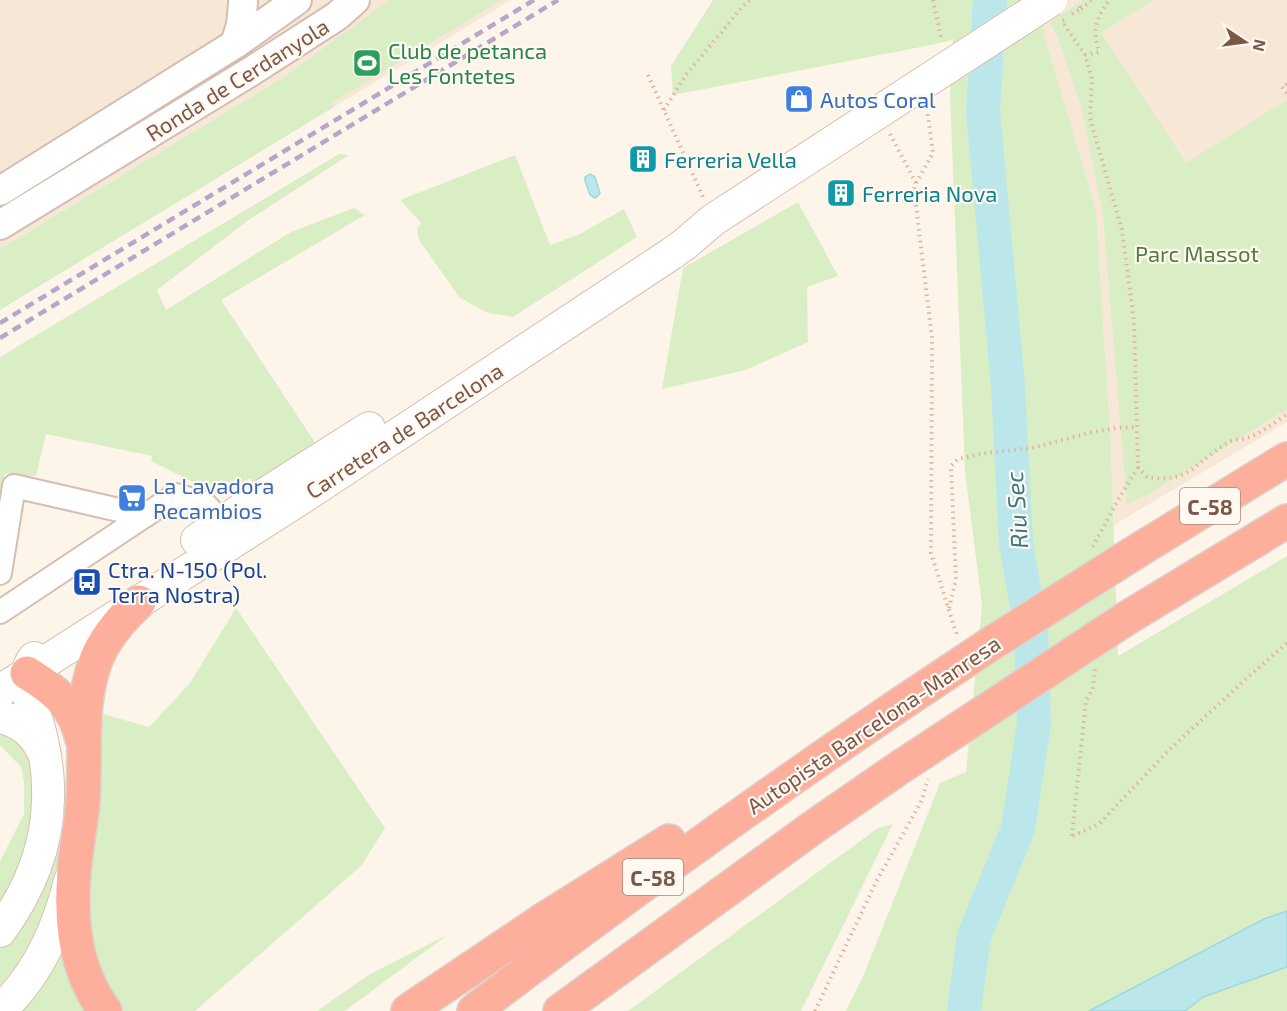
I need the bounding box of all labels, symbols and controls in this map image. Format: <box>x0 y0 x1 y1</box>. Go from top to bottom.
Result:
street label: Ronda de Cerdanyola <box>141 12 333 146</box>
north arrow <box>1215 12 1275 72</box>
place label: Club de petanca Les Fontetes <box>388 37 547 88</box>
text: N <box>1250 38 1271 53</box>
sports icon: Club de petanca Les Fontetes <box>351 47 383 79</box>
shop icon: Autos Coral <box>783 83 815 115</box>
place label: Autos Coral <box>820 86 936 112</box>
building icon: Ferreria Vella <box>627 143 659 175</box>
place label: Ferreria Vella <box>664 146 797 172</box>
building icon: Ferreria Nova <box>825 177 857 209</box>
place label: Ferreria Nova <box>862 180 997 206</box>
park label: Parc Massot <box>1135 240 1259 266</box>
street label: Carretera de Barcelona <box>301 357 507 503</box>
water label: Riu Sec <box>999 470 1033 550</box>
place label: La Lavadora Recambios <box>153 472 274 523</box>
supermarket icon: La Lavadora Recambios <box>116 482 148 514</box>
road number: C-58 <box>1180 488 1240 524</box>
place label: Ctra. N-150 (Pol. Terra Nostra) <box>108 556 267 607</box>
bus stop icon: Ctra. N-150 (Pol. Terra Nostra) <box>71 566 103 598</box>
street label: Autopista Barcelona-Manresa <box>741 629 1005 819</box>
road number: C-58 <box>623 859 683 895</box>

